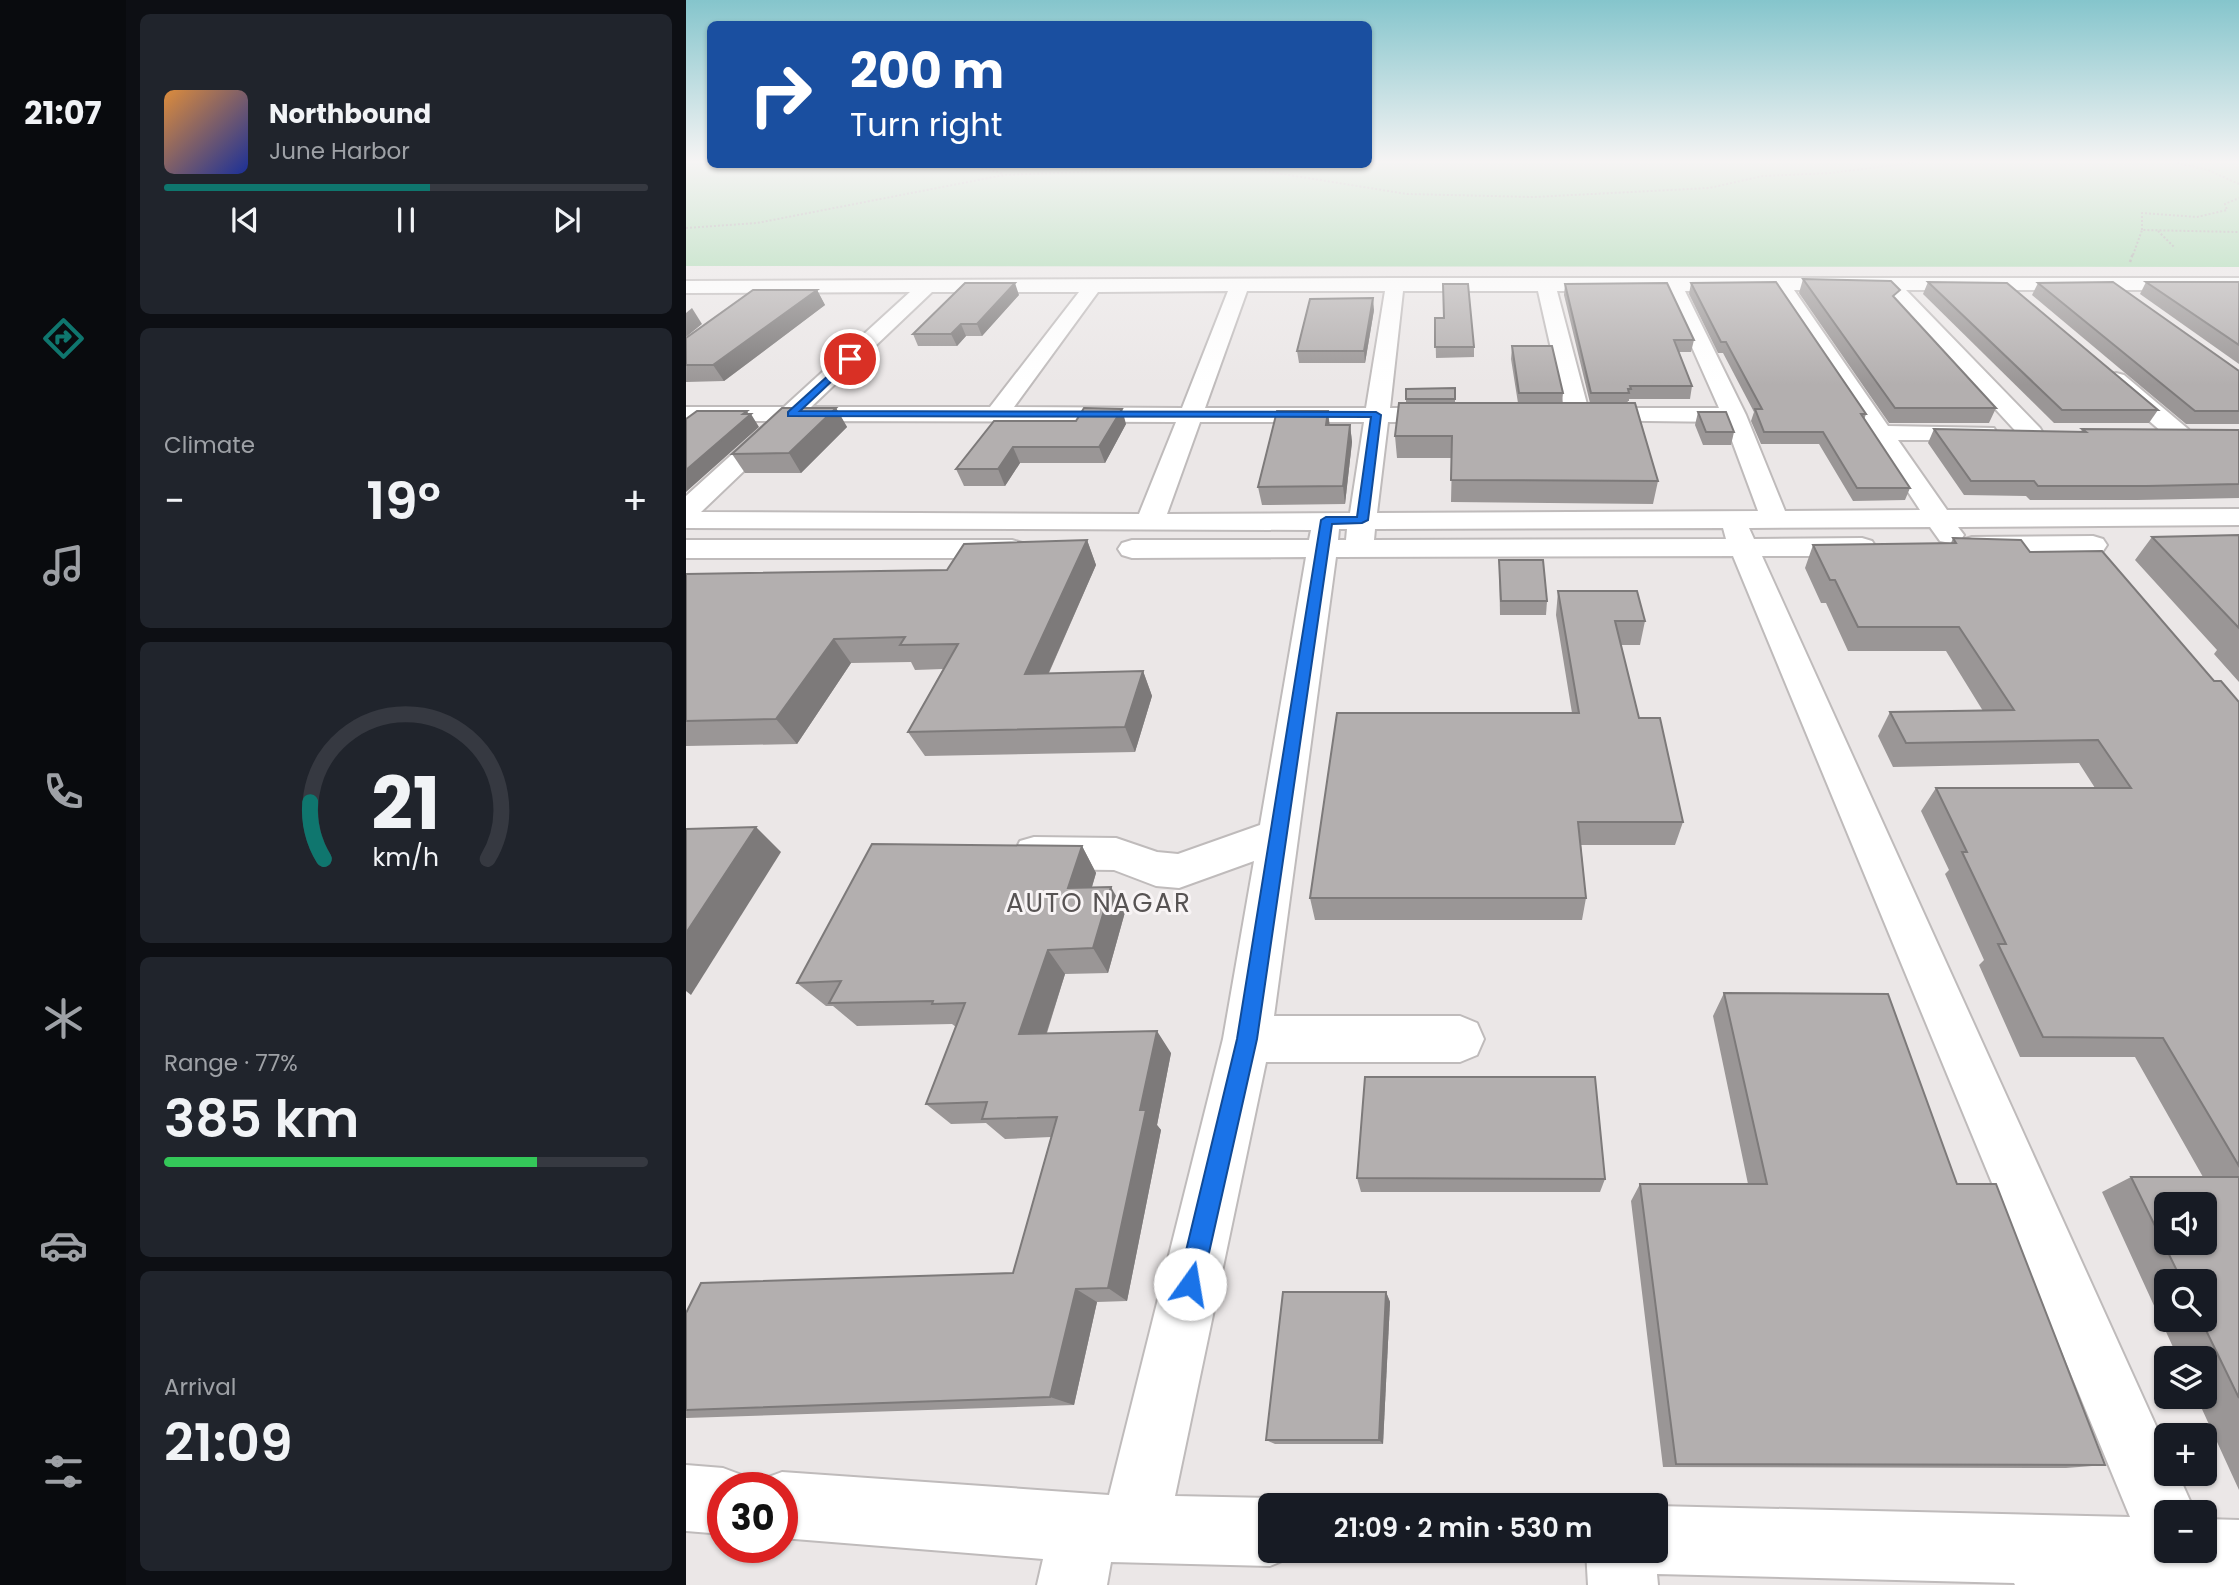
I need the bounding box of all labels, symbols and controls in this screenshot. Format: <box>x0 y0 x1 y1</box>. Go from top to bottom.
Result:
text: 200 m <box>850 37 1004 105</box>
icon: right <box>735 49 826 140</box>
text: 21:07 <box>24 90 102 135</box>
text: Northbound <box>269 96 431 132</box>
text: Turn right <box>850 102 1002 147</box>
text: June Harbor <box>269 135 410 167</box>
icon: previous <box>226 201 264 239</box>
icon: pause <box>387 201 425 239</box>
icon: next <box>548 201 586 239</box>
icon: directions <box>39 314 88 363</box>
pin <box>820 329 880 389</box>
icon: arrive <box>831 340 869 378</box>
text: Climate <box>164 429 255 461</box>
text: 19° <box>366 464 441 537</box>
text: − <box>164 474 185 527</box>
text: + <box>622 474 648 527</box>
icon: music <box>39 541 88 590</box>
text: 21 <box>372 753 440 854</box>
icon: phone <box>39 767 88 816</box>
text: km/h <box>373 839 439 874</box>
district label: AUTO NAGAR <box>1006 885 1192 921</box>
icon: climate <box>39 994 88 1043</box>
text: Range · 77% <box>164 1047 298 1079</box>
text: 385 km <box>164 1082 359 1155</box>
map controls <box>2154 1192 2217 1563</box>
button: sound <box>2154 1192 2217 1255</box>
icon: car <box>39 1221 88 1270</box>
position arrow <box>1153 1247 1227 1321</box>
button: search <box>2154 1269 2217 1332</box>
button: layers <box>2154 1346 2217 1409</box>
text: Arrival <box>164 1371 236 1403</box>
text: 21:09 <box>164 1406 293 1479</box>
button: + <box>2154 1423 2217 1486</box>
icon: filters <box>39 1447 88 1496</box>
speed limit sign: 30 <box>707 1472 798 1563</box>
button: − <box>2154 1500 2217 1563</box>
text: 21:09 · 2 min · 530 m <box>1334 1510 1592 1546</box>

